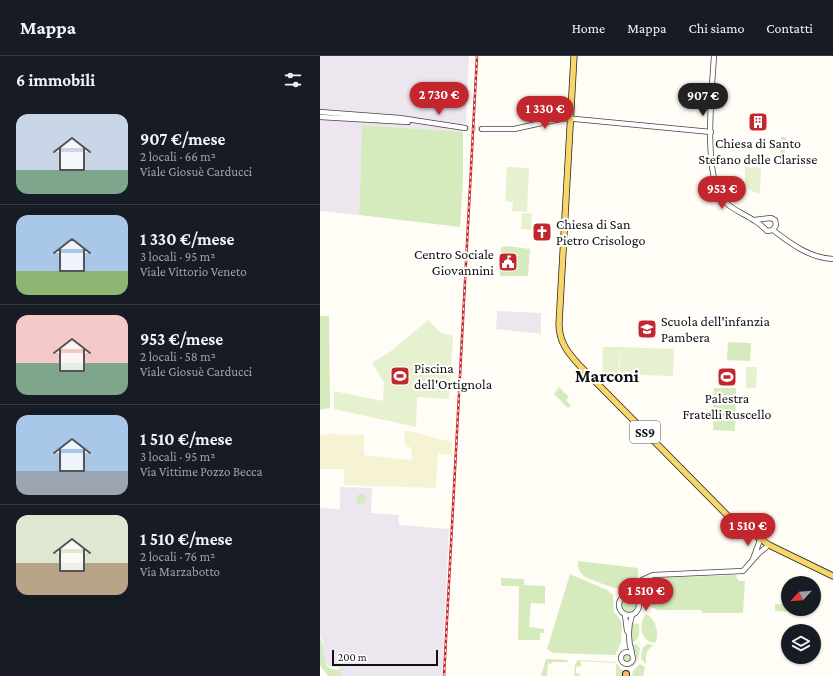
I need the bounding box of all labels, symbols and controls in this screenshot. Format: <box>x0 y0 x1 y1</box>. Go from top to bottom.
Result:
text: Mappa <box>20 17 76 38</box>
text: Home <box>572 20 605 36</box>
text: Mappa <box>627 20 666 36</box>
text: Chi siamo <box>688 20 744 36</box>
text: Contatti <box>766 20 813 36</box>
icon: filters <box>282 69 304 91</box>
text: 6 immobili <box>16 71 95 90</box>
pin: 2 730 € <box>402 82 476 116</box>
pin: 907 € <box>675 83 731 117</box>
text: 2 730 € <box>419 87 459 102</box>
text: 907 € <box>687 88 719 103</box>
pin: 1 330 € <box>508 96 582 130</box>
text: 1 330 € <box>526 101 564 116</box>
building icon: Chiesa di Santo Stefano delle Clarisse <box>747 111 769 133</box>
icon: home <box>48 130 96 178</box>
text: 907 €/mese <box>140 130 225 149</box>
place label: Chiesa di Santo Stefano delle Clarisse <box>699 135 817 167</box>
text: 2 locali · 66 m² <box>140 149 216 164</box>
text: Viale Giosuè Carducci <box>140 164 252 179</box>
pin: 953 € <box>694 176 750 210</box>
text: 953 € <box>707 181 737 196</box>
place label: Chiesa di San Pietro Crisologo <box>556 216 645 248</box>
church icon: Chiesa di San Pietro Crisologo <box>531 221 553 243</box>
text: 1 330 €/mese <box>140 230 234 249</box>
icon: home <box>48 231 96 279</box>
place label: Centro Sociale Giovannini <box>414 246 494 278</box>
text: 3 locali · 95 m² <box>140 249 215 264</box>
public building icon: Centro Sociale Giovannini <box>497 251 519 273</box>
text: Viale Vittorio Veneto <box>140 264 247 279</box>
place label: Scuola dell'infanzia Pambera <box>661 313 771 345</box>
school or university icon: Scuola dell'infanzia Pambera <box>636 318 658 340</box>
text: 953 €/mese <box>140 330 223 349</box>
icon: home <box>48 331 96 379</box>
text: 2 locali · 58 m² <box>140 349 216 364</box>
place label: Piscina dell'Ortignola <box>414 360 493 392</box>
text: Viale Giosuè Carducci <box>140 364 252 379</box>
sports icon: Piscina dell'Ortignola <box>389 365 411 387</box>
district label: Marconi <box>575 366 640 386</box>
sports icon: Palestra Fratelli Ruscello <box>716 366 738 388</box>
place label: Palestra Fratelli Ruscello <box>682 390 772 422</box>
road number: SS9 <box>630 421 660 443</box>
text: 1 510 €/mese <box>140 430 232 449</box>
icon: home <box>48 431 96 479</box>
text: 3 locali · 95 m² <box>140 449 215 464</box>
text: Via Vittime Pozzo Becca <box>140 464 262 479</box>
pin: 1 510 € <box>711 513 785 547</box>
text: 1 510 € <box>729 518 767 533</box>
text: 1 510 €/mese <box>140 530 232 549</box>
icon: home <box>48 531 96 579</box>
text: 2 locali · 76 m² <box>140 549 215 564</box>
text: Via Marzabotto <box>140 564 220 579</box>
north arrow <box>781 576 821 616</box>
map controls <box>781 576 821 664</box>
pin: 1 510 € <box>609 578 683 612</box>
text: 1 510 € <box>627 583 665 598</box>
button: layers <box>781 624 821 664</box>
scale bar <box>332 648 438 667</box>
text: 200 m <box>338 651 367 663</box>

